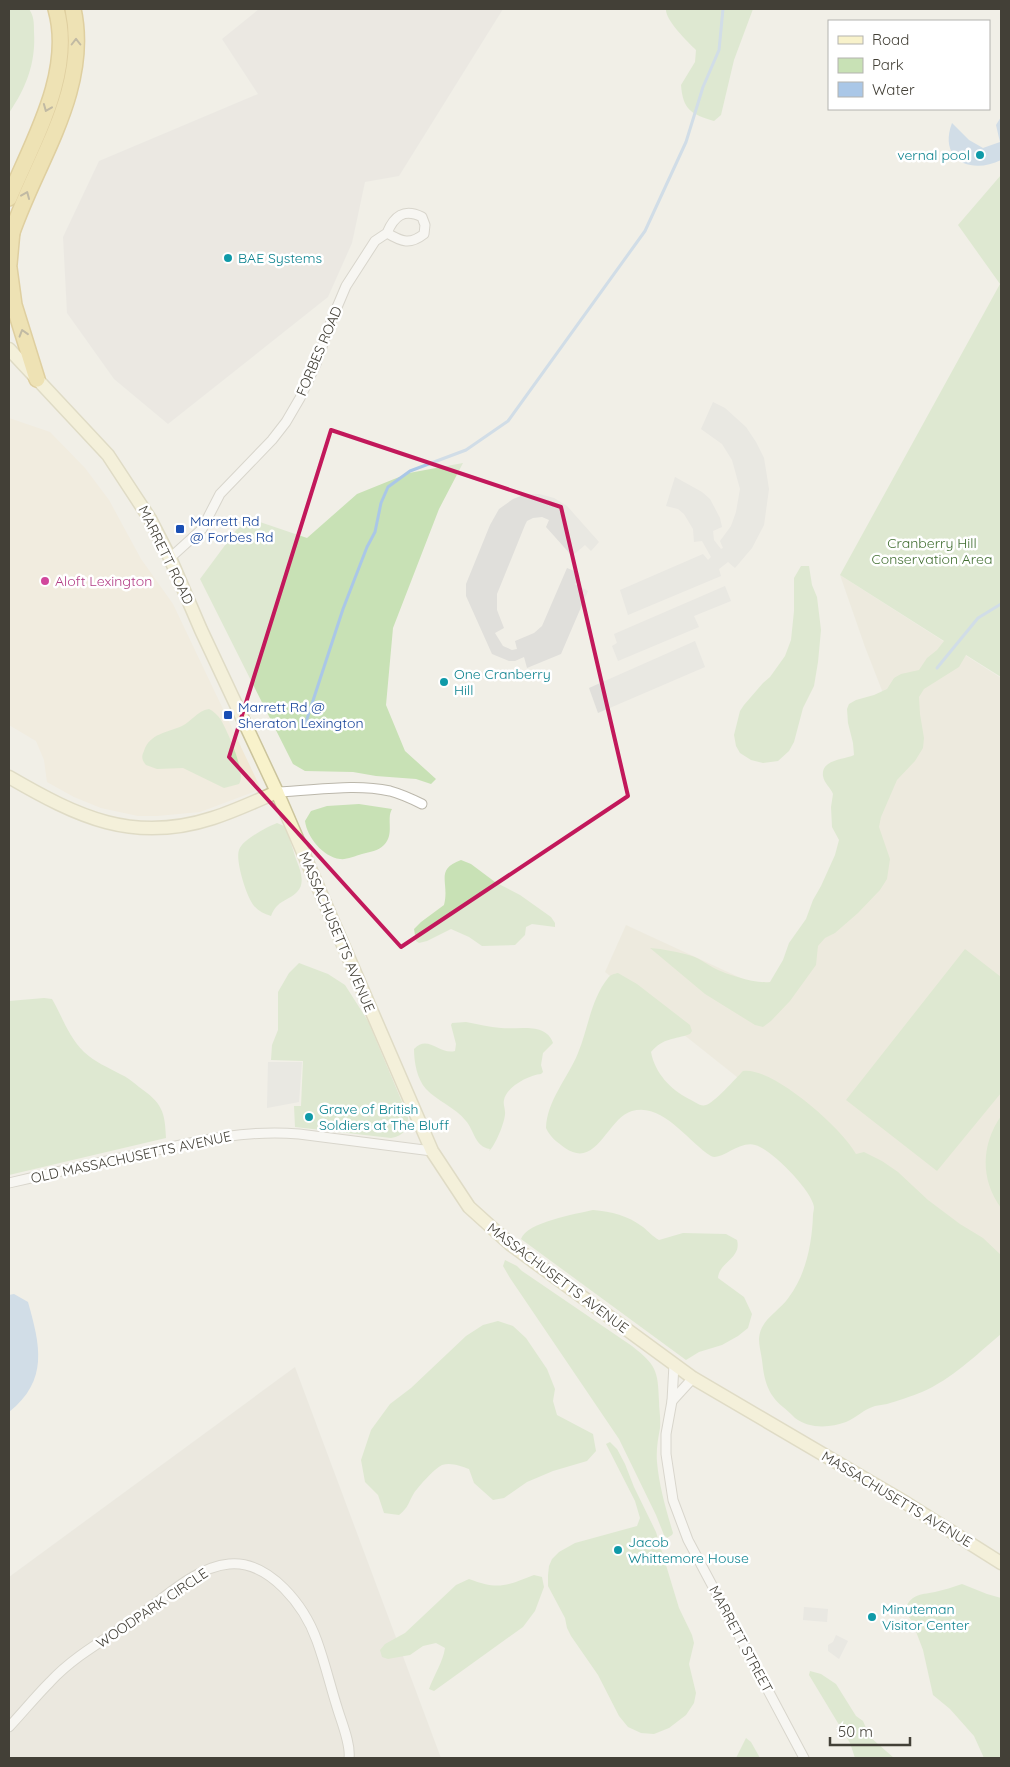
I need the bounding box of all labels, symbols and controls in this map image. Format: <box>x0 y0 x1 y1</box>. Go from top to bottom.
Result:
legend <box>828 20 990 110</box>
text: Road <box>872 30 909 49</box>
one-way arrow <box>71 38 81 46</box>
text: Park <box>872 55 904 74</box>
text: Water <box>872 80 915 99</box>
one-way arrow <box>42 103 53 112</box>
place label: vernal pool <box>897 146 970 164</box>
marker: vernal pool <box>974 149 986 161</box>
one-way arrow <box>20 191 31 200</box>
place label: BAE Systems <box>238 249 322 267</box>
marker: BAE Systems <box>222 252 234 264</box>
street label: FORBES ROAD <box>292 303 346 399</box>
one-way arrow <box>18 329 28 337</box>
street label: MARRETT ROAD <box>134 503 198 607</box>
place label: Marrett Rd @ Forbes Rd <box>190 512 274 546</box>
marker: Marrett Rd @ Forbes Rd <box>174 523 186 535</box>
park label: Cranberry Hill Conservation Area <box>872 534 992 568</box>
place label: Aloft Lexington <box>55 572 152 590</box>
marker: Aloft Lexington <box>39 575 51 587</box>
place label: One Cranberry Hill <box>454 665 551 699</box>
marker: One Cranberry Hill <box>438 676 450 688</box>
place label: Marrett Rd @ Sheraton Lexington <box>238 698 364 732</box>
marker: Marrett Rd @ Sheraton Lexington <box>222 709 234 721</box>
street label: MASSACHUSETTS AVENUE <box>295 849 379 1015</box>
place label: Grave of British Soldiers at The Bluff <box>319 1100 449 1134</box>
marker: Grave of British Soldiers at The Bluff <box>303 1111 315 1123</box>
street label: OLD MASSACHUSETTS AVENUE <box>29 1127 233 1187</box>
street label: MASSACHUSETTS AVENUE <box>484 1219 632 1337</box>
street label: MASSACHUSETTS AVENUE <box>818 1447 976 1551</box>
place label: Jacob Whittemore House <box>628 1533 749 1567</box>
marker: Jacob Whittemore House <box>612 1544 624 1556</box>
street label: WOODPARK CIRCLE <box>93 1564 211 1652</box>
street label: MARRETT STREET <box>705 1582 777 1696</box>
place label: Minuteman Visitor Center <box>882 1600 970 1634</box>
marker: Minuteman Visitor Center <box>866 1611 878 1623</box>
scale bar <box>830 1714 910 1746</box>
text: 50 m <box>838 1722 873 1741</box>

